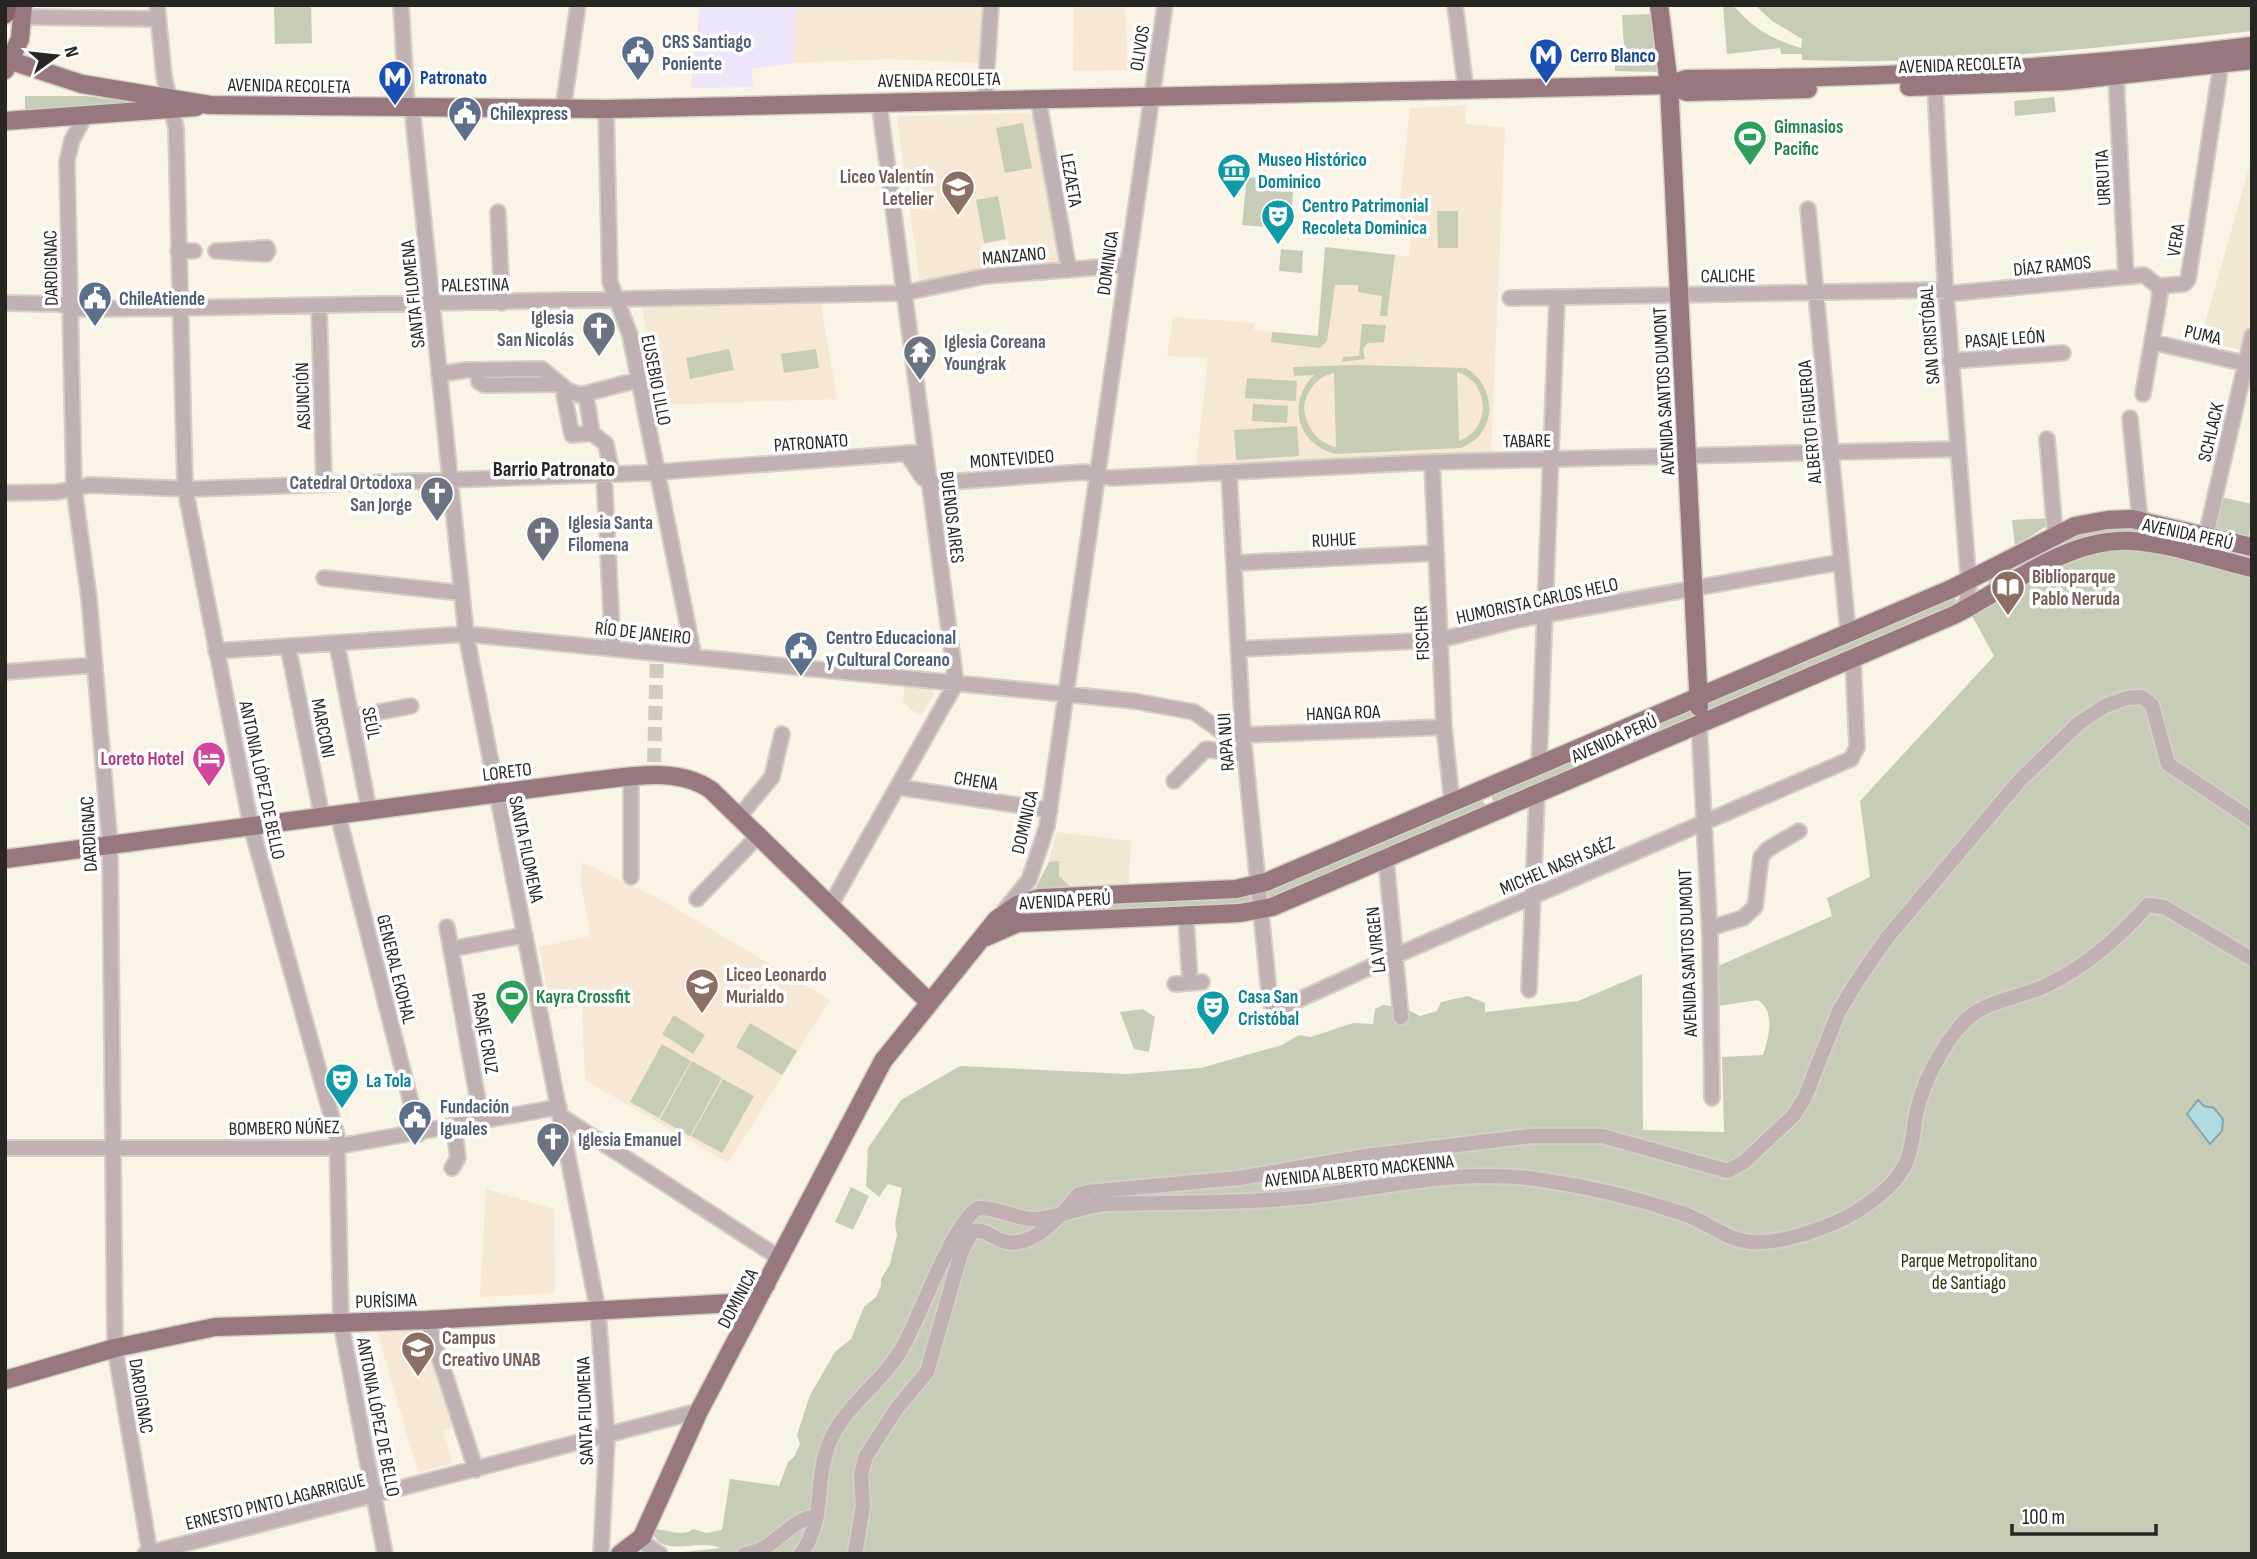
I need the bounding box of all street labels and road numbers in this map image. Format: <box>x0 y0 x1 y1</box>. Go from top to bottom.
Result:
street label: OLIVOS <box>1126 24 1155 73</box>
street label: AVENIDA RECOLETA <box>1897 52 2023 79</box>
street label: AVENIDA RECOLETA <box>877 68 1001 93</box>
street label: AVENIDA RECOLETA <box>227 74 351 99</box>
street label: URRUTIA <box>2091 149 2116 206</box>
street label: LEZAETA <box>1055 152 1087 210</box>
street label: VERA <box>2163 221 2191 258</box>
street label: DOMINICA <box>1093 229 1124 297</box>
street label: DARDIGNAC <box>39 230 64 306</box>
street label: SANTA FILOMENA <box>396 238 431 349</box>
street label: MANZANO <box>981 242 1047 271</box>
street label: DÍAZ RAMOS <box>2012 251 2092 282</box>
street label: CALICHE <box>1700 265 1756 288</box>
street label: PALESTINA <box>441 273 510 298</box>
street label: SAN CRISTÓBAL <box>1916 285 1945 385</box>
street label: AVENIDA SANTOS DUMONT <box>1649 306 1680 477</box>
street label: PUMA <box>2182 320 2224 351</box>
street label: PASAJE LEÓN <box>1964 325 2046 354</box>
street label: EUSEBIO LILLO <box>635 333 676 428</box>
street label: ALBERTO FIGUEROA <box>1794 358 1827 486</box>
street label: ASUNCIÓN <box>291 362 316 431</box>
street label: SCHLACK <box>2194 400 2229 464</box>
street label: PATRONATO <box>773 429 849 458</box>
street label: TABARE <box>1503 430 1551 453</box>
street label: MONTEVIDEO <box>969 445 1055 474</box>
street label: BUENOS AIRES <box>934 470 969 564</box>
street label: AVENIDA PERÚ <box>2139 513 2235 555</box>
street label: RUHUE <box>1311 528 1357 553</box>
street label: HUMORISTA CARLOS HELO <box>1454 573 1621 630</box>
street label: FISCHER <box>1410 605 1435 661</box>
street label: RÍO DE JANEIRO <box>594 617 692 650</box>
street label: MARCONI <box>306 697 340 760</box>
street label: ANTONIA LÓPEZ DE BELLO <box>233 698 290 862</box>
street label: HANGA ROA <box>1306 701 1381 726</box>
street label: SEÚL <box>356 705 385 741</box>
street label: AVENIDA PERÚ <box>1567 710 1661 769</box>
street label: RAPA NUI <box>1213 712 1240 772</box>
street label: LORETO <box>481 758 533 787</box>
street label: CHENA <box>952 767 1000 796</box>
street label: DOMINICA <box>1007 787 1044 856</box>
street label: SANTA FILOMENA <box>503 794 548 906</box>
street label: DARDIGNAC <box>76 796 103 872</box>
street label: MICHEL NASH SAÉZ <box>1497 832 1619 901</box>
street label: AVENIDA SANTOS DUMONT <box>1674 868 1703 1038</box>
street label: AVENIDA PERÚ <box>1018 888 1111 915</box>
street label: LA VIRGEN <box>1362 906 1391 974</box>
street label: GENERAL EKDHAL <box>371 912 420 1027</box>
street label: PASAJE CRUZ <box>466 991 503 1076</box>
street label: BOMBERO NÚÑEZ <box>228 1116 340 1141</box>
street label: AVENIDA ALBERTO MACKENNA <box>1263 1150 1456 1193</box>
street label: DOMINICA <box>713 1264 764 1333</box>
street label: PURÍSIMA <box>355 1289 418 1314</box>
street label: ANTONIA LÓPEZ DE BELLO <box>351 1335 404 1499</box>
street label: SANTA FILOMENA <box>572 1356 599 1466</box>
street label: DARDIGNAC <box>123 1357 158 1435</box>
street label: ERNESTO PINTO LAGARRIGUE <box>183 1469 368 1536</box>

